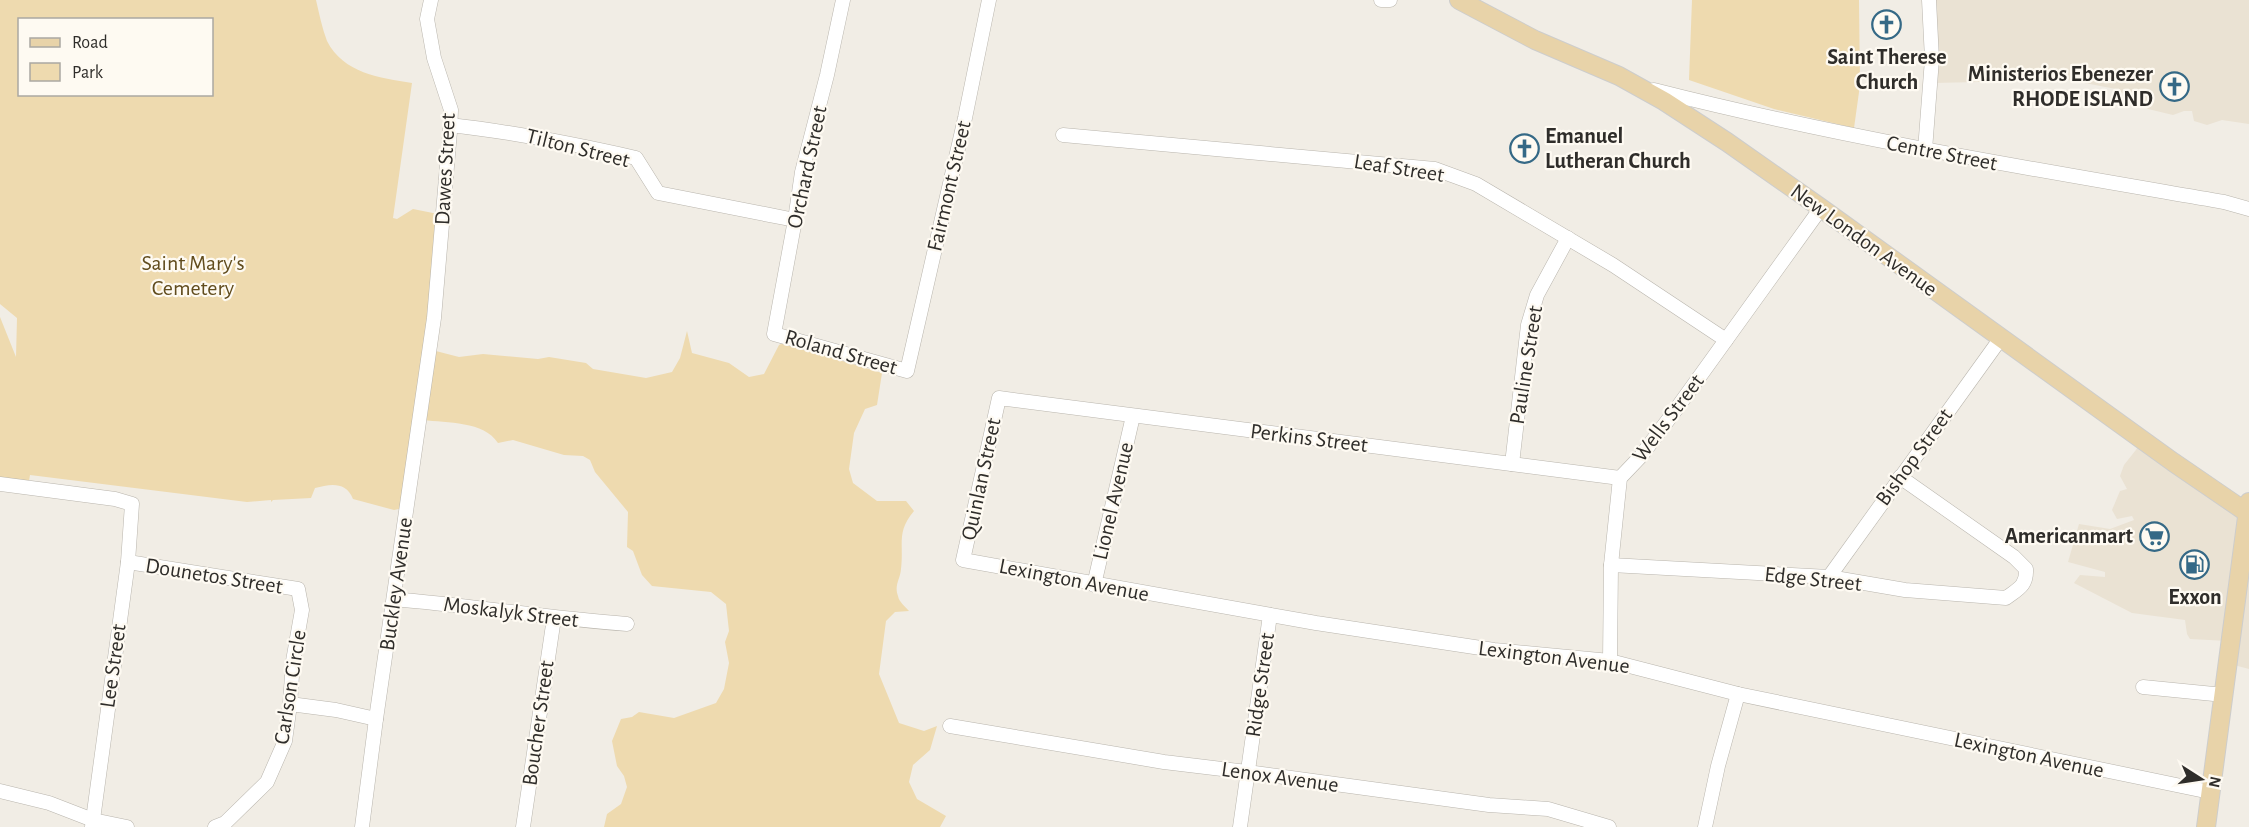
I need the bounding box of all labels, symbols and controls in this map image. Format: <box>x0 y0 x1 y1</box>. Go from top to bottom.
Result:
church icon: Saint Therese Church <box>1871 9 1903 41</box>
legend <box>18 18 213 96</box>
text: Road <box>72 34 108 52</box>
place label: Saint Therese Church <box>1827 46 1947 93</box>
place label: Ministerios Ebenezer RHODE ISLAND <box>1968 63 2153 110</box>
text: Park <box>72 64 104 82</box>
church icon: Ministerios Ebenezer RHODE ISLAND <box>2158 71 2190 103</box>
street label: Orchard Street <box>783 104 831 230</box>
street label: Dawes Street <box>431 112 459 226</box>
street label: Fairmont Street <box>923 118 975 254</box>
street label: Tilton Street <box>524 125 632 171</box>
place label: Emanuel Lutheran Church <box>1545 125 1691 172</box>
street label: Centre Street <box>1885 132 1999 174</box>
church icon: Emanuel Lutheran Church <box>1508 133 1540 165</box>
street label: Leaf Street <box>1352 150 1446 186</box>
street label: New London Avenue <box>1787 180 1941 300</box>
park label: Saint Mary's Cemetery <box>141 252 245 299</box>
street label: Pauline Street <box>1506 304 1546 426</box>
street label: Roland Street <box>782 325 900 379</box>
street label: Wells Street <box>1628 370 1708 466</box>
street label: Bishop Street <box>1872 404 1956 510</box>
street label: Quinlan Street <box>957 416 1005 542</box>
street label: Perkins Street <box>1249 420 1369 456</box>
street label: Lionel Avenue <box>1089 440 1137 562</box>
street label: Buckley Avenue <box>376 516 416 652</box>
supermarket icon: Americanmart <box>2138 520 2170 552</box>
place label: Americanmart <box>2005 525 2134 547</box>
fuel station icon: Exxon <box>2179 549 2211 581</box>
street label: Dounetos Street <box>144 554 284 598</box>
street label: Lexington Avenue <box>997 555 1151 605</box>
street label: Edge Street <box>1763 563 1863 595</box>
place label: Exxon <box>2168 586 2222 608</box>
street label: Moskalyk Street <box>442 593 580 631</box>
street label: Lee Street <box>96 623 130 709</box>
street label: Carlson Circle <box>270 628 310 746</box>
street label: Ridge Street <box>1242 631 1278 739</box>
street label: Lexington Avenue <box>1477 637 1631 677</box>
street label: Boucher Street <box>518 659 558 787</box>
street label: Lexington Avenue <box>1952 728 2106 782</box>
north arrow <box>2171 749 2231 809</box>
street label: Lenox Avenue <box>1220 758 1340 796</box>
text: N <box>2206 775 2224 789</box>

